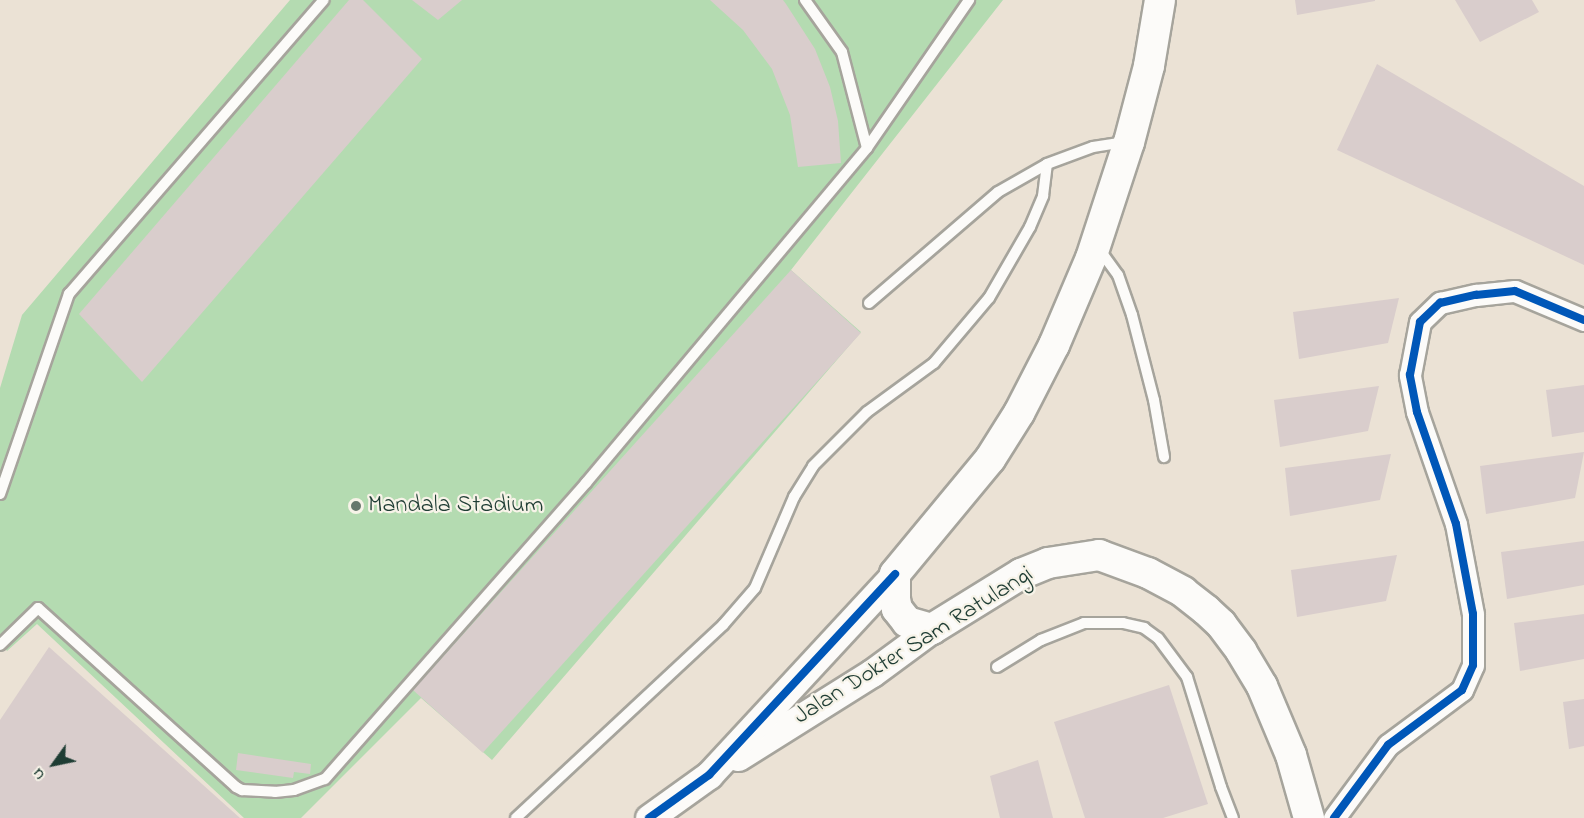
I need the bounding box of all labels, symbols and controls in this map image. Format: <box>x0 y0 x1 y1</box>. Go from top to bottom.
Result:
place label: Mandala Stadium <box>368 492 543 520</box>
marker: Mandala Stadium <box>349 499 363 513</box>
street label: Jalan Dokter Sam Ratulangi <box>789 561 1039 731</box>
north arrow <box>24 734 84 794</box>
text: U <box>26 763 52 785</box>

